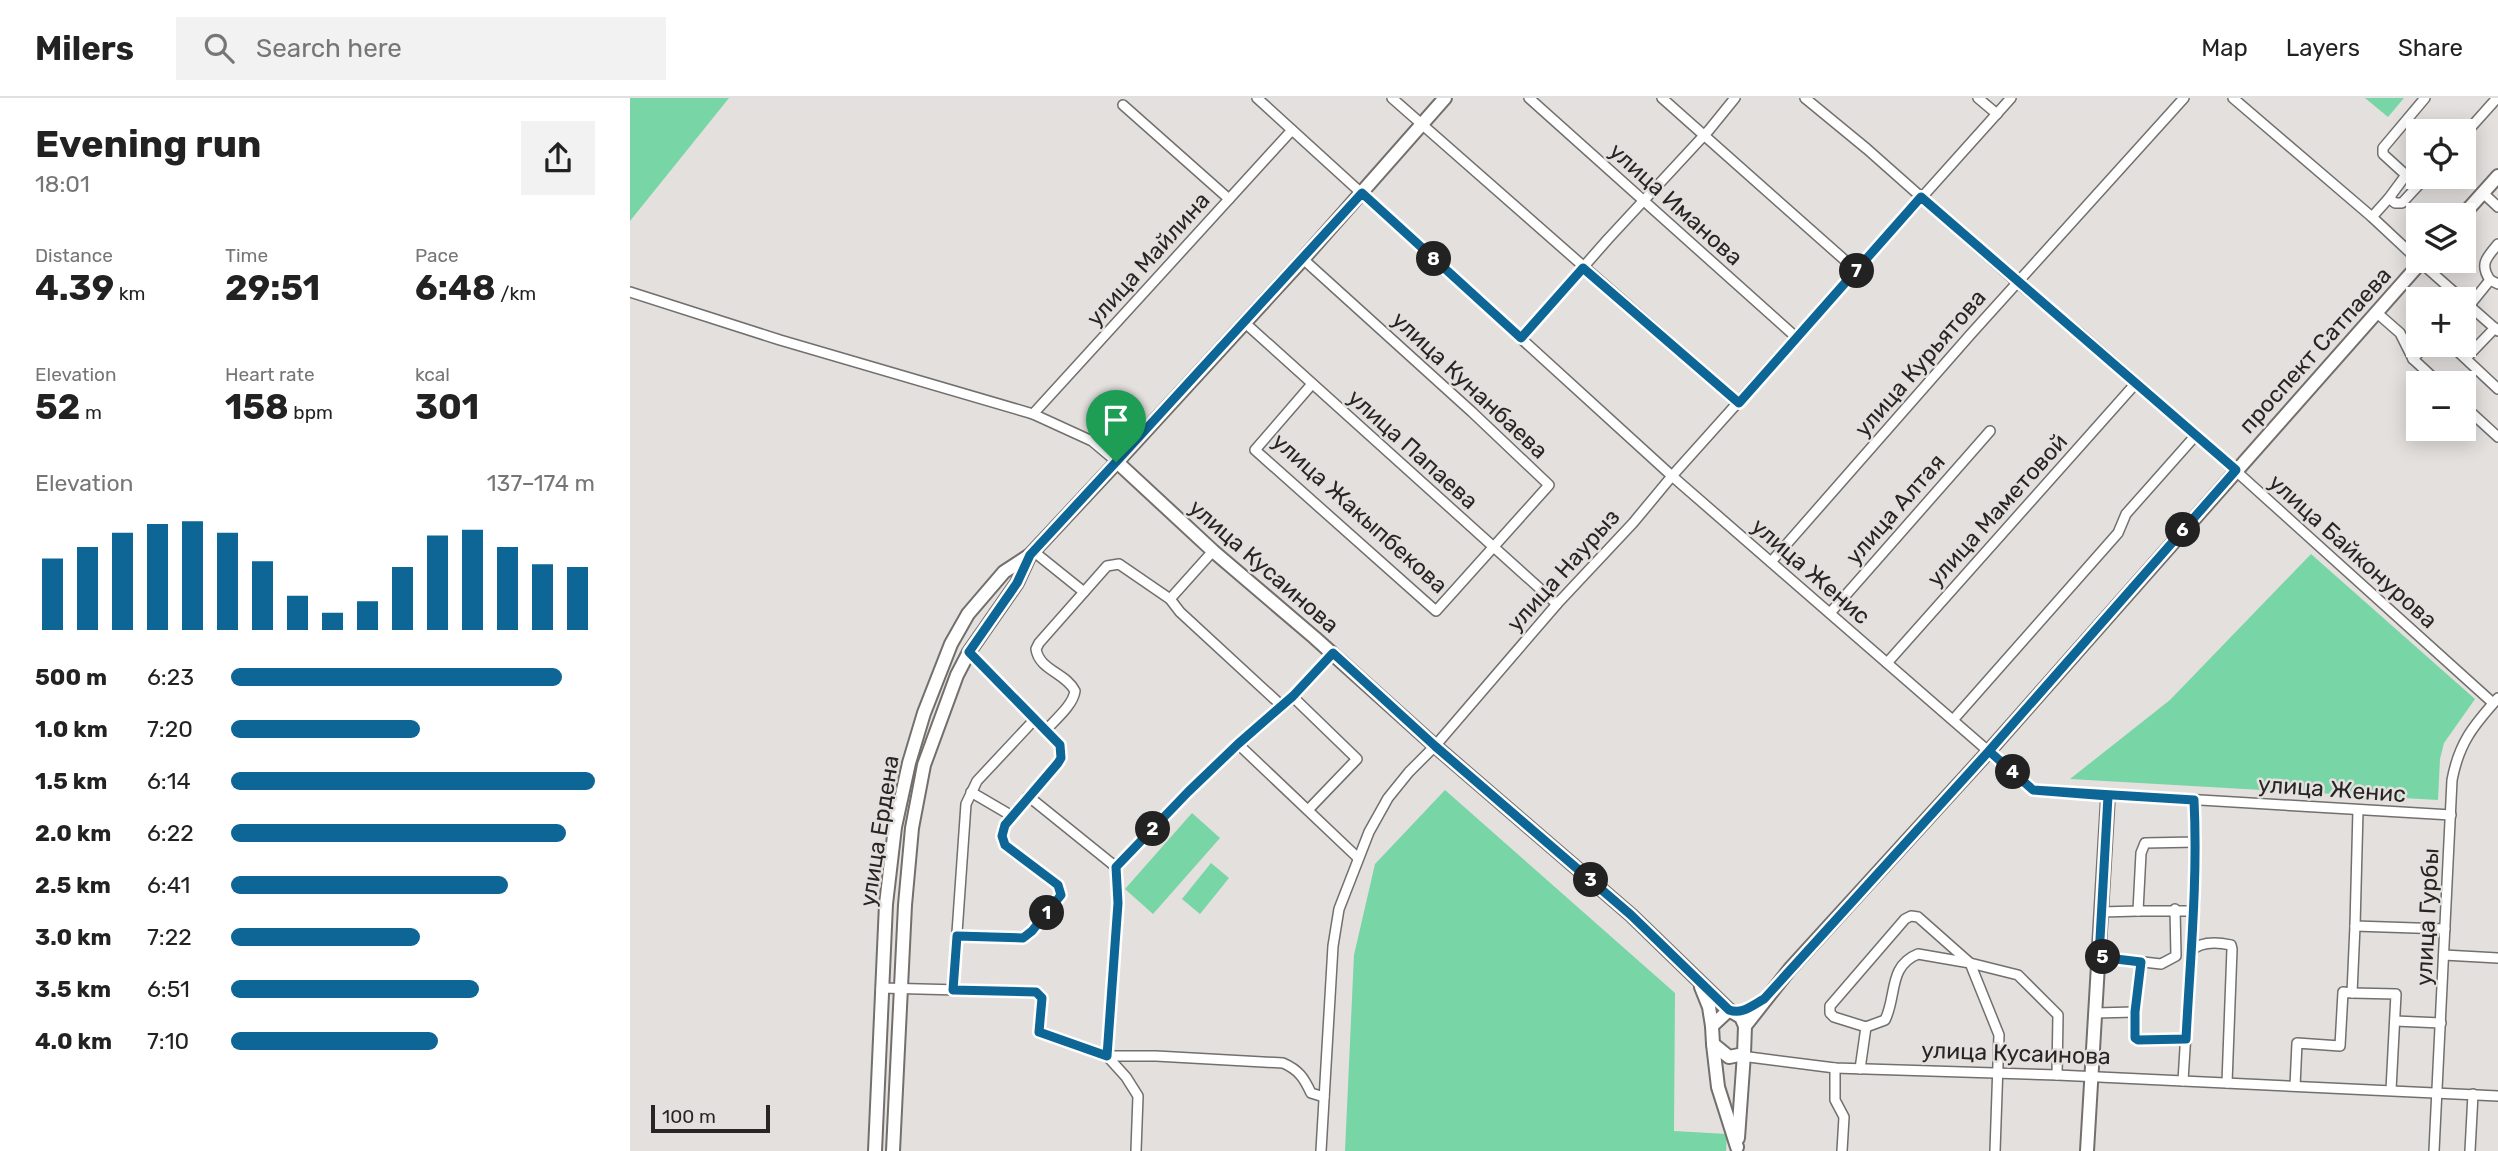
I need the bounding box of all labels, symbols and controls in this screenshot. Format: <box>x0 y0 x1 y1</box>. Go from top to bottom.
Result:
search box <box>176 17 666 80</box>
text: Milers <box>35 29 134 68</box>
icon: search <box>200 29 238 67</box>
text: Search here <box>256 33 402 64</box>
text: Map <box>2201 34 2248 62</box>
text: Layers <box>2286 34 2360 62</box>
text: Share <box>2398 34 2463 62</box>
map controls <box>2406 119 2476 441</box>
button: locate <box>2406 119 2476 189</box>
text: Evening run <box>35 121 261 167</box>
button: share <box>521 121 595 195</box>
street label: улица Иманова <box>1603 137 1749 271</box>
text: 18:01 <box>35 170 90 198</box>
street label: улица Майлина <box>1080 186 1216 332</box>
button: layers <box>2406 203 2476 273</box>
pin: 8 <box>1416 242 1452 276</box>
text: Distance <box>35 244 113 267</box>
text: Time <box>225 244 268 267</box>
text: Pace <box>415 244 459 267</box>
text: 8 <box>1427 247 1440 270</box>
pin: 7 <box>1840 254 1874 288</box>
text: 7 <box>1851 259 1862 282</box>
street label: проспект Сатпаева <box>2233 261 2397 439</box>
text: 4.39 <box>35 267 114 309</box>
text: 29:51 <box>225 267 320 309</box>
text: 6:48 <box>415 267 496 309</box>
text: km <box>114 282 145 305</box>
text: /km <box>496 282 536 305</box>
street label: улица Курьятова <box>1848 284 1992 442</box>
button: + <box>2406 287 2476 357</box>
street label: улица Кунанбаева <box>1386 305 1554 465</box>
text: Elevation <box>35 363 116 386</box>
text: Heart rate <box>225 363 315 386</box>
text: kcal <box>415 363 450 386</box>
button: − <box>2406 371 2476 441</box>
street label: улица Папаева <box>1342 383 1484 515</box>
text: 52 <box>35 386 80 428</box>
text: 158 <box>225 386 289 428</box>
text: 301 <box>415 386 479 428</box>
pin <box>1086 390 1146 462</box>
text: m <box>80 401 102 424</box>
text: bpm <box>289 401 333 424</box>
icon: arrive <box>1097 401 1135 439</box>
street label: улица Жакыпбекова <box>1267 427 1453 599</box>
street label: улица Маметовой <box>1921 428 2073 592</box>
street label: улица Алтая <box>1839 448 1951 570</box>
street label: улица Байконурова <box>2263 468 2443 634</box>
text: Elevation <box>35 469 134 497</box>
text: 137–174 m <box>487 469 595 497</box>
street label: улица Кусаинова <box>1183 493 1345 639</box>
street label: улица Наурыз <box>1501 503 1625 637</box>
street label: улица Женис <box>1746 512 1876 630</box>
pin: 6 <box>2166 512 2200 548</box>
text: 6 <box>2176 518 2189 541</box>
text: 500 m <box>35 663 107 691</box>
text: 6:23 <box>147 663 194 691</box>
text: 1.0 km <box>35 715 108 743</box>
text: 7:20 <box>147 715 193 743</box>
street label: улица Ердена <box>853 753 905 909</box>
pin: 4 <box>1996 754 2030 790</box>
text: 4 <box>2006 760 2019 783</box>
text: 1.5 km <box>35 767 107 795</box>
text: 6:14 <box>147 767 191 795</box>
street label: улица Женис <box>2257 770 2407 808</box>
pin: 2 <box>1135 812 1170 846</box>
text: 2 <box>1146 817 1159 840</box>
text: 2.0 km <box>35 819 111 847</box>
text: 6:22 <box>147 819 194 847</box>
street label: улица Гурбы <box>2409 847 2445 987</box>
pin: 3 <box>1574 862 1608 898</box>
text: 3 <box>1584 868 1597 891</box>
text: 2.5 km <box>35 871 111 899</box>
text: 6:41 <box>147 871 190 899</box>
pin: 1 <box>1030 896 1064 930</box>
text: 1 <box>1042 901 1051 924</box>
text: 3.0 km <box>35 923 112 951</box>
text: 7:22 <box>147 923 192 951</box>
pin: 5 <box>2086 940 2120 974</box>
text: 5 <box>2096 945 2109 968</box>
text: 3.5 km <box>35 975 111 1003</box>
text: 6:51 <box>147 975 190 1003</box>
text: 4.0 km <box>35 1027 112 1055</box>
text: 7:10 <box>147 1027 189 1055</box>
street label: улица Кусаинова <box>1921 1036 2111 1070</box>
scale bar <box>651 1102 770 1134</box>
text: 100 m <box>662 1105 716 1128</box>

